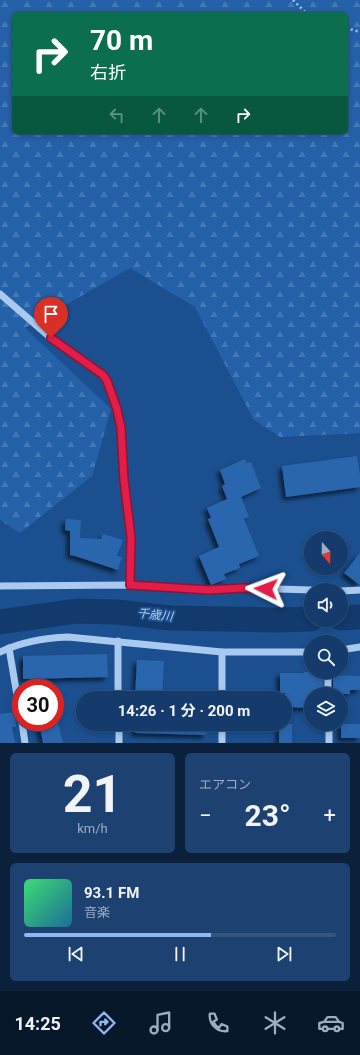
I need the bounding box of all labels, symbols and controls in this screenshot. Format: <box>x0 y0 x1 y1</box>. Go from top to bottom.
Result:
text: 70 m <box>90 24 153 57</box>
icon: right <box>24 28 76 80</box>
text: 右折 <box>90 62 126 83</box>
icon: left <box>106 104 128 126</box>
icon: ahead <box>148 104 170 126</box>
icon: ahead <box>190 104 212 126</box>
icon: right <box>232 104 254 126</box>
pin <box>34 297 68 338</box>
icon: arrive <box>40 303 62 325</box>
north arrow <box>304 531 348 575</box>
map controls <box>304 531 348 731</box>
position arrow <box>245 568 287 610</box>
button: sound <box>304 583 348 627</box>
water label: 千歳川 <box>136 606 176 624</box>
button: search <box>304 635 348 679</box>
speed limit sign: 30 <box>12 679 64 731</box>
button: layers <box>304 687 348 731</box>
text: 14:26 · 1 分 · 200 m <box>118 702 250 720</box>
text: 21 <box>63 764 122 825</box>
text: エアコン <box>199 777 251 792</box>
text: 23° <box>244 798 291 833</box>
text: − <box>199 803 212 828</box>
text: + <box>324 803 336 828</box>
text: km/h <box>77 821 108 836</box>
text: 93.1 FM <box>84 884 139 902</box>
text: 音楽 <box>84 905 110 920</box>
icon: previous <box>65 943 87 965</box>
icon: pause <box>169 943 191 965</box>
icon: next <box>273 943 295 965</box>
icon: directions <box>90 1009 118 1037</box>
icon: music <box>147 1009 175 1037</box>
icon: phone <box>204 1009 232 1037</box>
icon: climate <box>261 1009 289 1037</box>
icon: car <box>317 1009 345 1037</box>
text: 14:25 <box>14 1013 61 1034</box>

